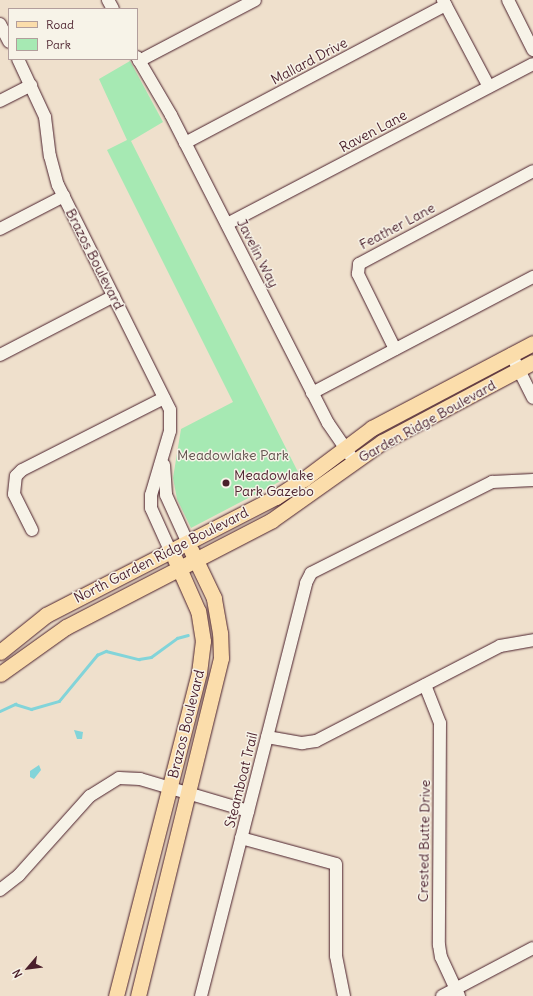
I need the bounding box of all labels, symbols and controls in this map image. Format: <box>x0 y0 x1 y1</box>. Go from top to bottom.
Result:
legend <box>8 8 138 60</box>
text: Road <box>46 17 74 32</box>
street label: Mallard Drive <box>268 34 350 88</box>
text: Park <box>46 37 71 52</box>
street label: Raven Lane <box>336 106 410 156</box>
street label: Feather Lane <box>356 199 438 253</box>
street label: Brazos Boulevard <box>62 206 128 312</box>
street label: Javelin Way <box>233 216 283 290</box>
street label: Garden Ridge Boulevard <box>356 376 498 466</box>
park label: Meadowlake Park <box>177 447 289 463</box>
place label: Meadowlake Park Gazebo <box>234 467 314 500</box>
marker: Meadowlake Park Gazebo <box>221 478 231 488</box>
street label: North Garden Ridge Boulevard <box>71 504 251 606</box>
street label: Brazos Boulevard <box>164 668 208 780</box>
street label: Steamboat Trail <box>221 731 261 829</box>
street label: Crested Butte Drive <box>415 780 433 902</box>
north arrow <box>8 948 48 988</box>
text: N <box>9 967 25 980</box>

